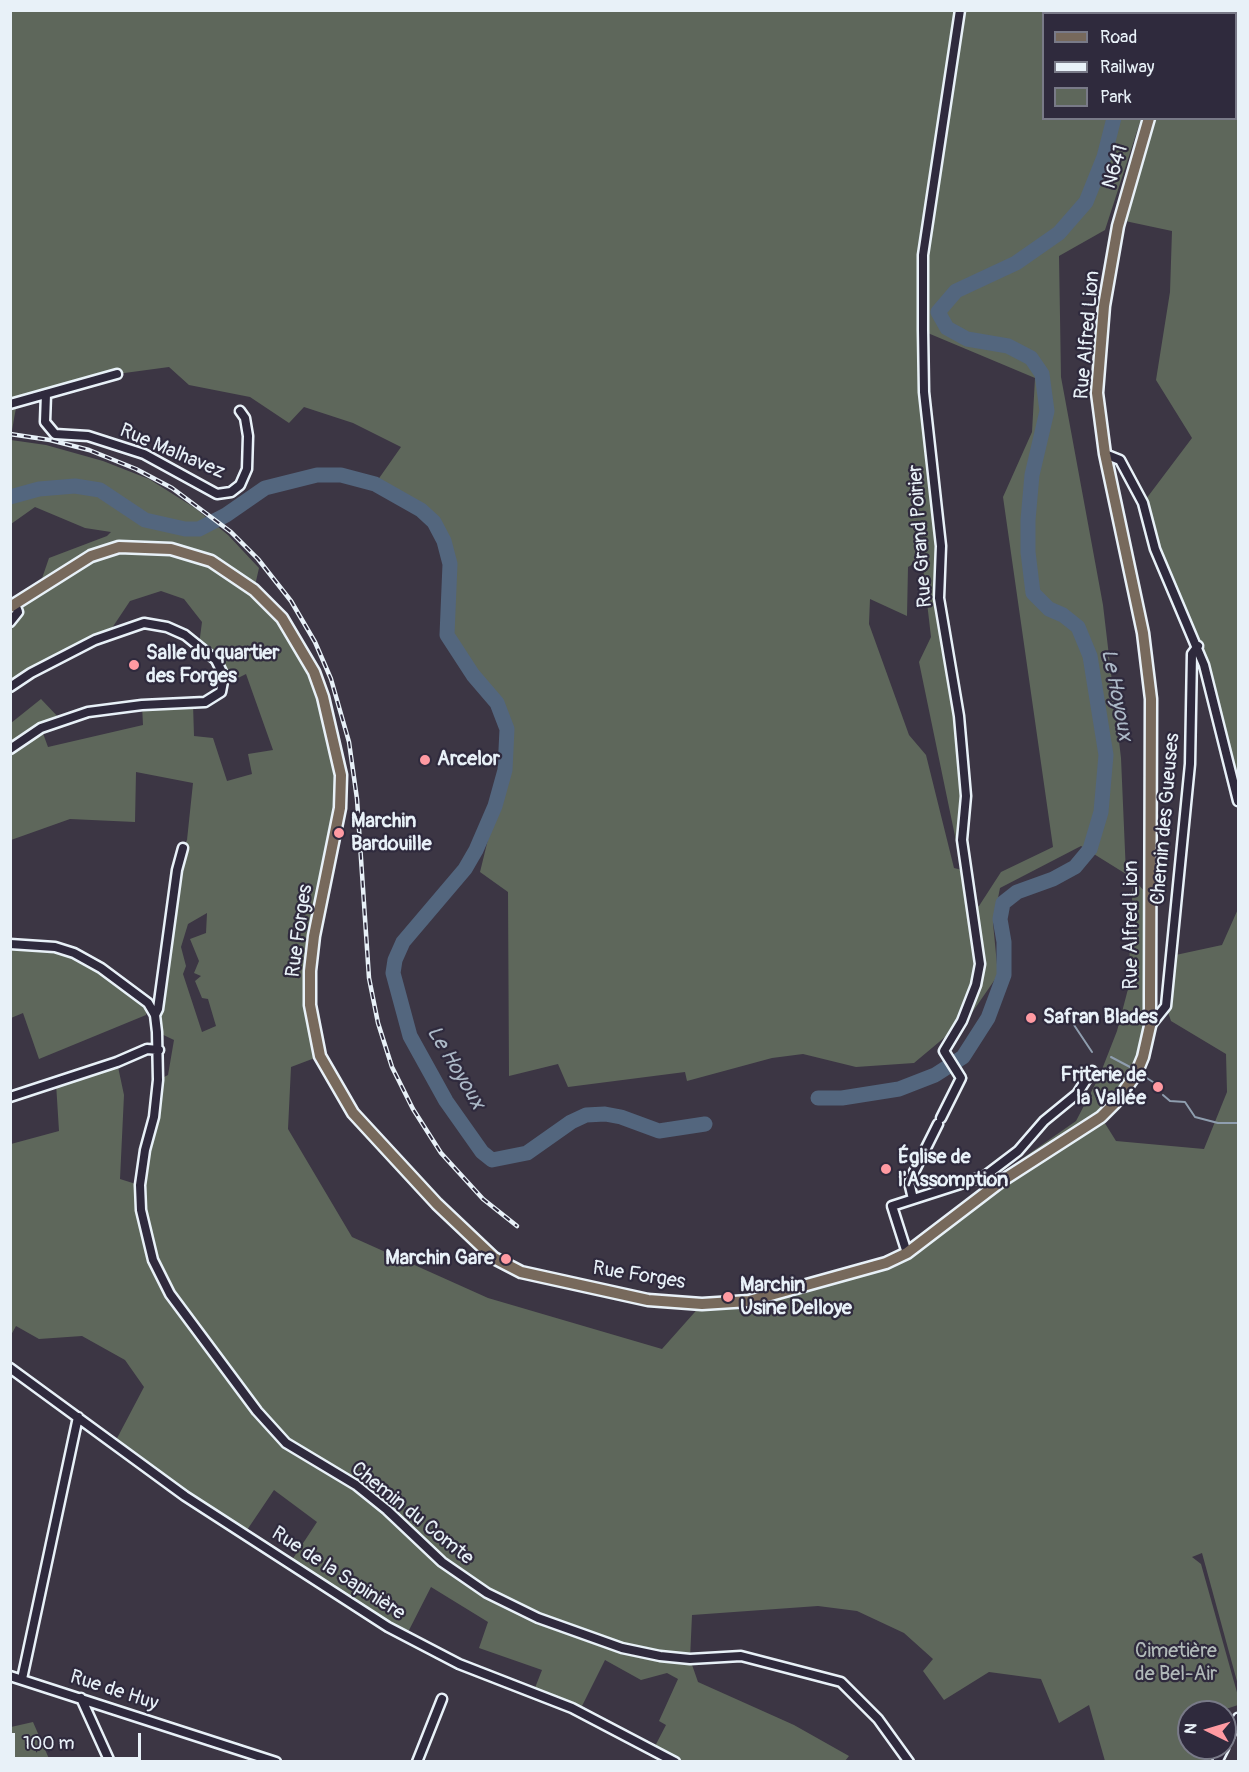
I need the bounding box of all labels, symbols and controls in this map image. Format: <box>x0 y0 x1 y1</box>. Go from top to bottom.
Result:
legend <box>1042 12 1237 120</box>
text: Road <box>1100 26 1137 49</box>
text: Railway <box>1100 56 1155 79</box>
text: Park <box>1100 86 1132 109</box>
street label: N641 <box>1098 142 1134 192</box>
street label: Rue Alfred Lion <box>1070 270 1106 400</box>
street label: Rue Malhavez <box>116 419 228 485</box>
street label: Rue Grand Poirier <box>904 464 938 608</box>
place label: Salle du quartier des Forges <box>146 642 279 689</box>
water label: Le Hoyoux <box>1095 647 1137 743</box>
marker: Salle du quartier des Forges <box>127 658 141 672</box>
street label: Chemin des Gueuses <box>1147 732 1185 906</box>
place label: Arcelor <box>437 748 500 772</box>
marker: Arcelor <box>418 753 432 767</box>
place label: Marchin Bardouille <box>351 810 431 857</box>
marker: Marchin Bardouille <box>332 826 346 840</box>
street label: Rue Alfred Lion <box>1120 860 1144 990</box>
street label: Rue Forges <box>282 883 318 979</box>
place label: Safran Blades <box>1043 1006 1158 1030</box>
marker: Safran Blades <box>1024 1011 1038 1025</box>
water label: Le Hoyoux <box>420 1022 490 1114</box>
place label: Friterie de la Vallée <box>1061 1064 1146 1111</box>
marker: Friterie de la Vallée <box>1151 1080 1165 1094</box>
place label: Église de l'Assomption <box>898 1146 1008 1193</box>
marker: Église de l'Assomption <box>879 1162 893 1176</box>
place label: Marchin Gare <box>385 1247 494 1271</box>
marker: Marchin Gare <box>499 1252 513 1266</box>
street label: Rue Forges <box>591 1257 687 1295</box>
place label: Marchin Usine Delloye <box>740 1274 852 1321</box>
marker: Marchin Usine Delloye <box>721 1290 735 1304</box>
street label: Chemin du Comte <box>346 1457 478 1571</box>
street label: Rue de la Sapinière <box>267 1522 409 1626</box>
park label: Cimetière de Bel-Air <box>1135 1640 1217 1687</box>
street label: Rue de Huy <box>67 1665 161 1717</box>
north arrow <box>1177 1700 1237 1760</box>
scale bar <box>15 1721 144 1759</box>
text: N <box>1181 1722 1201 1735</box>
text: 100 m <box>23 1732 75 1755</box>

